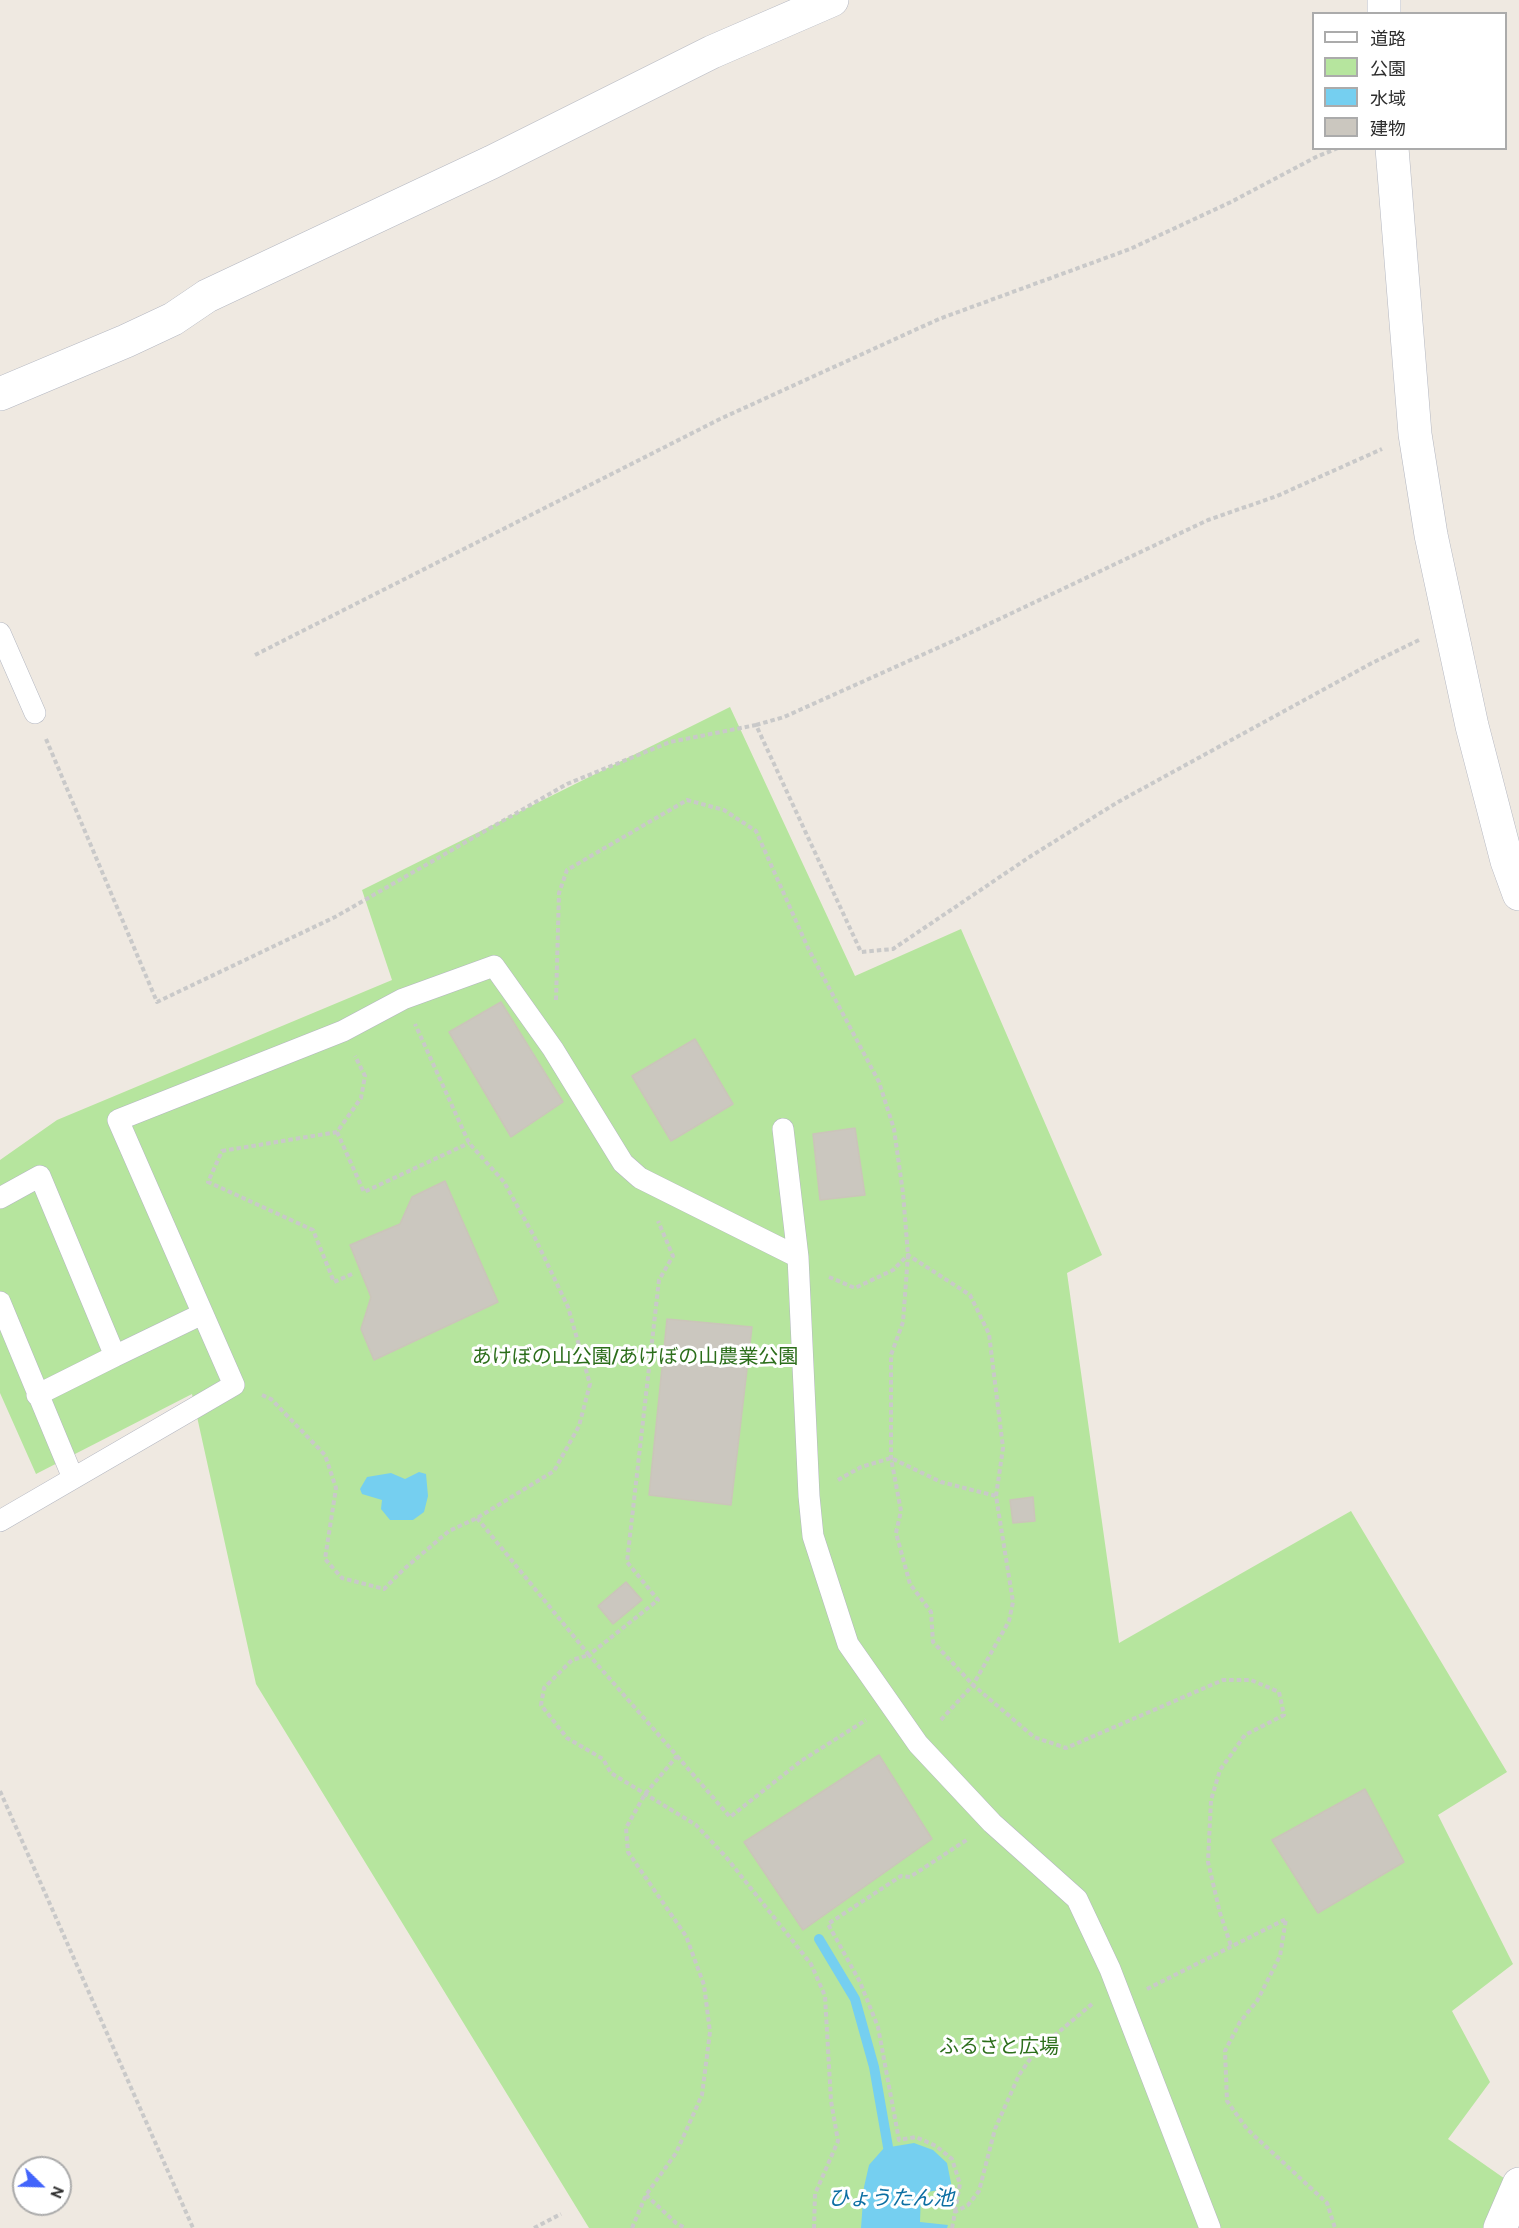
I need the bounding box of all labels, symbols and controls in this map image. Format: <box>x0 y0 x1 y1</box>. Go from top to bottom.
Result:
legend <box>1312 12 1507 150</box>
text: 道路 <box>1370 28 1406 50</box>
text: 公園 <box>1370 58 1406 80</box>
text: 水域 <box>1370 88 1406 110</box>
text: 建物 <box>1370 118 1406 140</box>
park label: あけぼの山公園/あけぼの山農業公園 <box>472 1345 798 1369</box>
park label: ふるさと広場 <box>939 2035 1059 2059</box>
north arrow <box>12 2156 72 2216</box>
text: N <box>46 2184 68 2201</box>
water label: ひょうたん池 <box>828 2186 954 2212</box>

